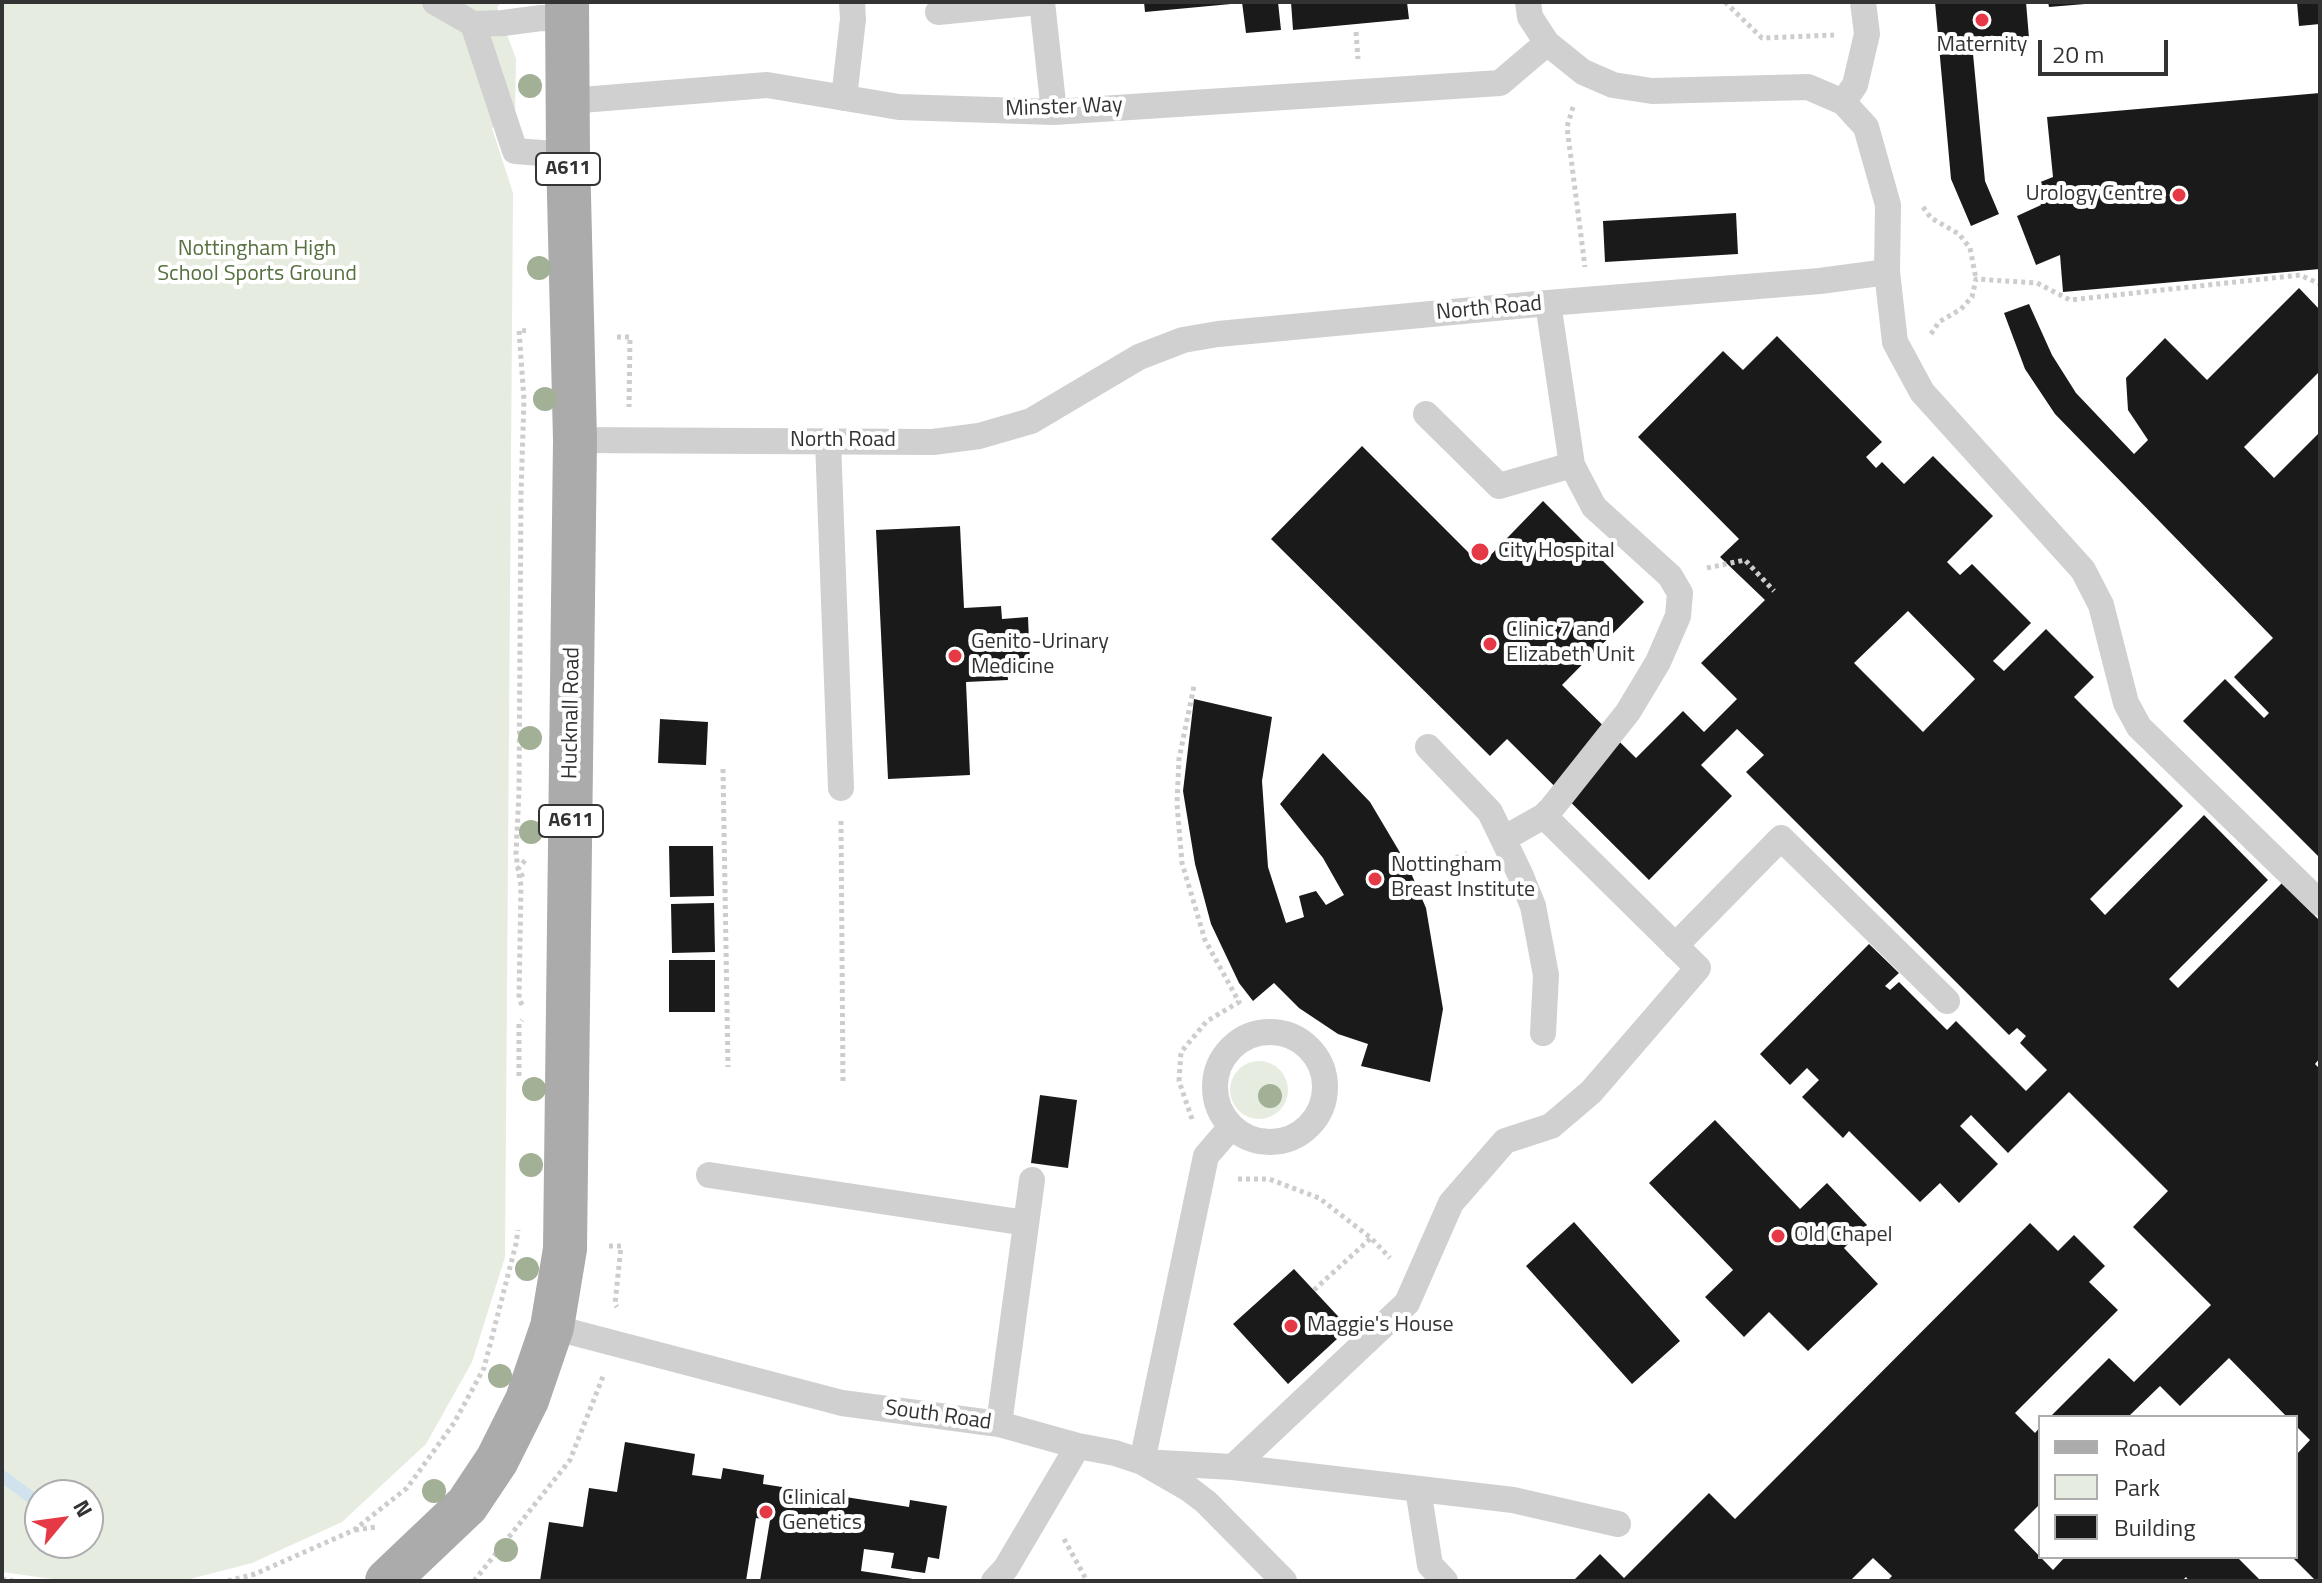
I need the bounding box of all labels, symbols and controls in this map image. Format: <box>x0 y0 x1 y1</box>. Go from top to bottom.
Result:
marker: Maternity <box>1973 11 1991 29</box>
scale bar <box>2042 24 2172 74</box>
place label: Maternity <box>1937 33 2027 59</box>
text: 20 m <box>2052 36 2104 72</box>
street label: Minster Way <box>1005 93 1123 123</box>
road number: A611 <box>536 153 600 185</box>
place label: Urology Centre <box>2026 182 2163 208</box>
marker: Urology Centre <box>2170 186 2188 204</box>
park label: Nottingham High School Sports Ground <box>157 237 357 288</box>
street label: North Road <box>1435 291 1543 327</box>
street label: North Road <box>790 428 896 454</box>
place label: City Hospital <box>1498 539 1615 565</box>
marker: City Hospital <box>1469 541 1491 563</box>
place label: Clinic 7 and Elizabeth Unit <box>1506 618 1635 670</box>
place label: Genito-Urinary Medicine <box>971 630 1109 682</box>
marker: Clinic 7 and Elizabeth Unit <box>1481 635 1499 653</box>
street label: Hucknall Road <box>558 647 586 779</box>
marker: Genito-Urinary Medicine <box>946 647 964 665</box>
road number: A611 <box>539 805 603 837</box>
place label: Nottingham Breast Institute <box>1391 853 1535 904</box>
marker: Nottingham Breast Institute <box>1366 870 1384 888</box>
place label: Old Chapel <box>1794 1223 1893 1249</box>
marker: Old Chapel <box>1769 1227 1787 1245</box>
place label: Maggie's House <box>1307 1313 1454 1339</box>
marker: Maggie's House <box>1282 1317 1300 1335</box>
street label: South Road <box>883 1395 993 1437</box>
legend <box>2038 1415 2298 1559</box>
text: Road <box>2114 1429 2166 1465</box>
text: Park <box>2114 1469 2160 1505</box>
north arrow <box>24 1479 104 1559</box>
place label: Clinical Genetics <box>782 1486 862 1538</box>
text: N <box>65 1493 102 1523</box>
marker: Clinical Genetics <box>757 1503 775 1521</box>
text: Building <box>2114 1509 2196 1545</box>

